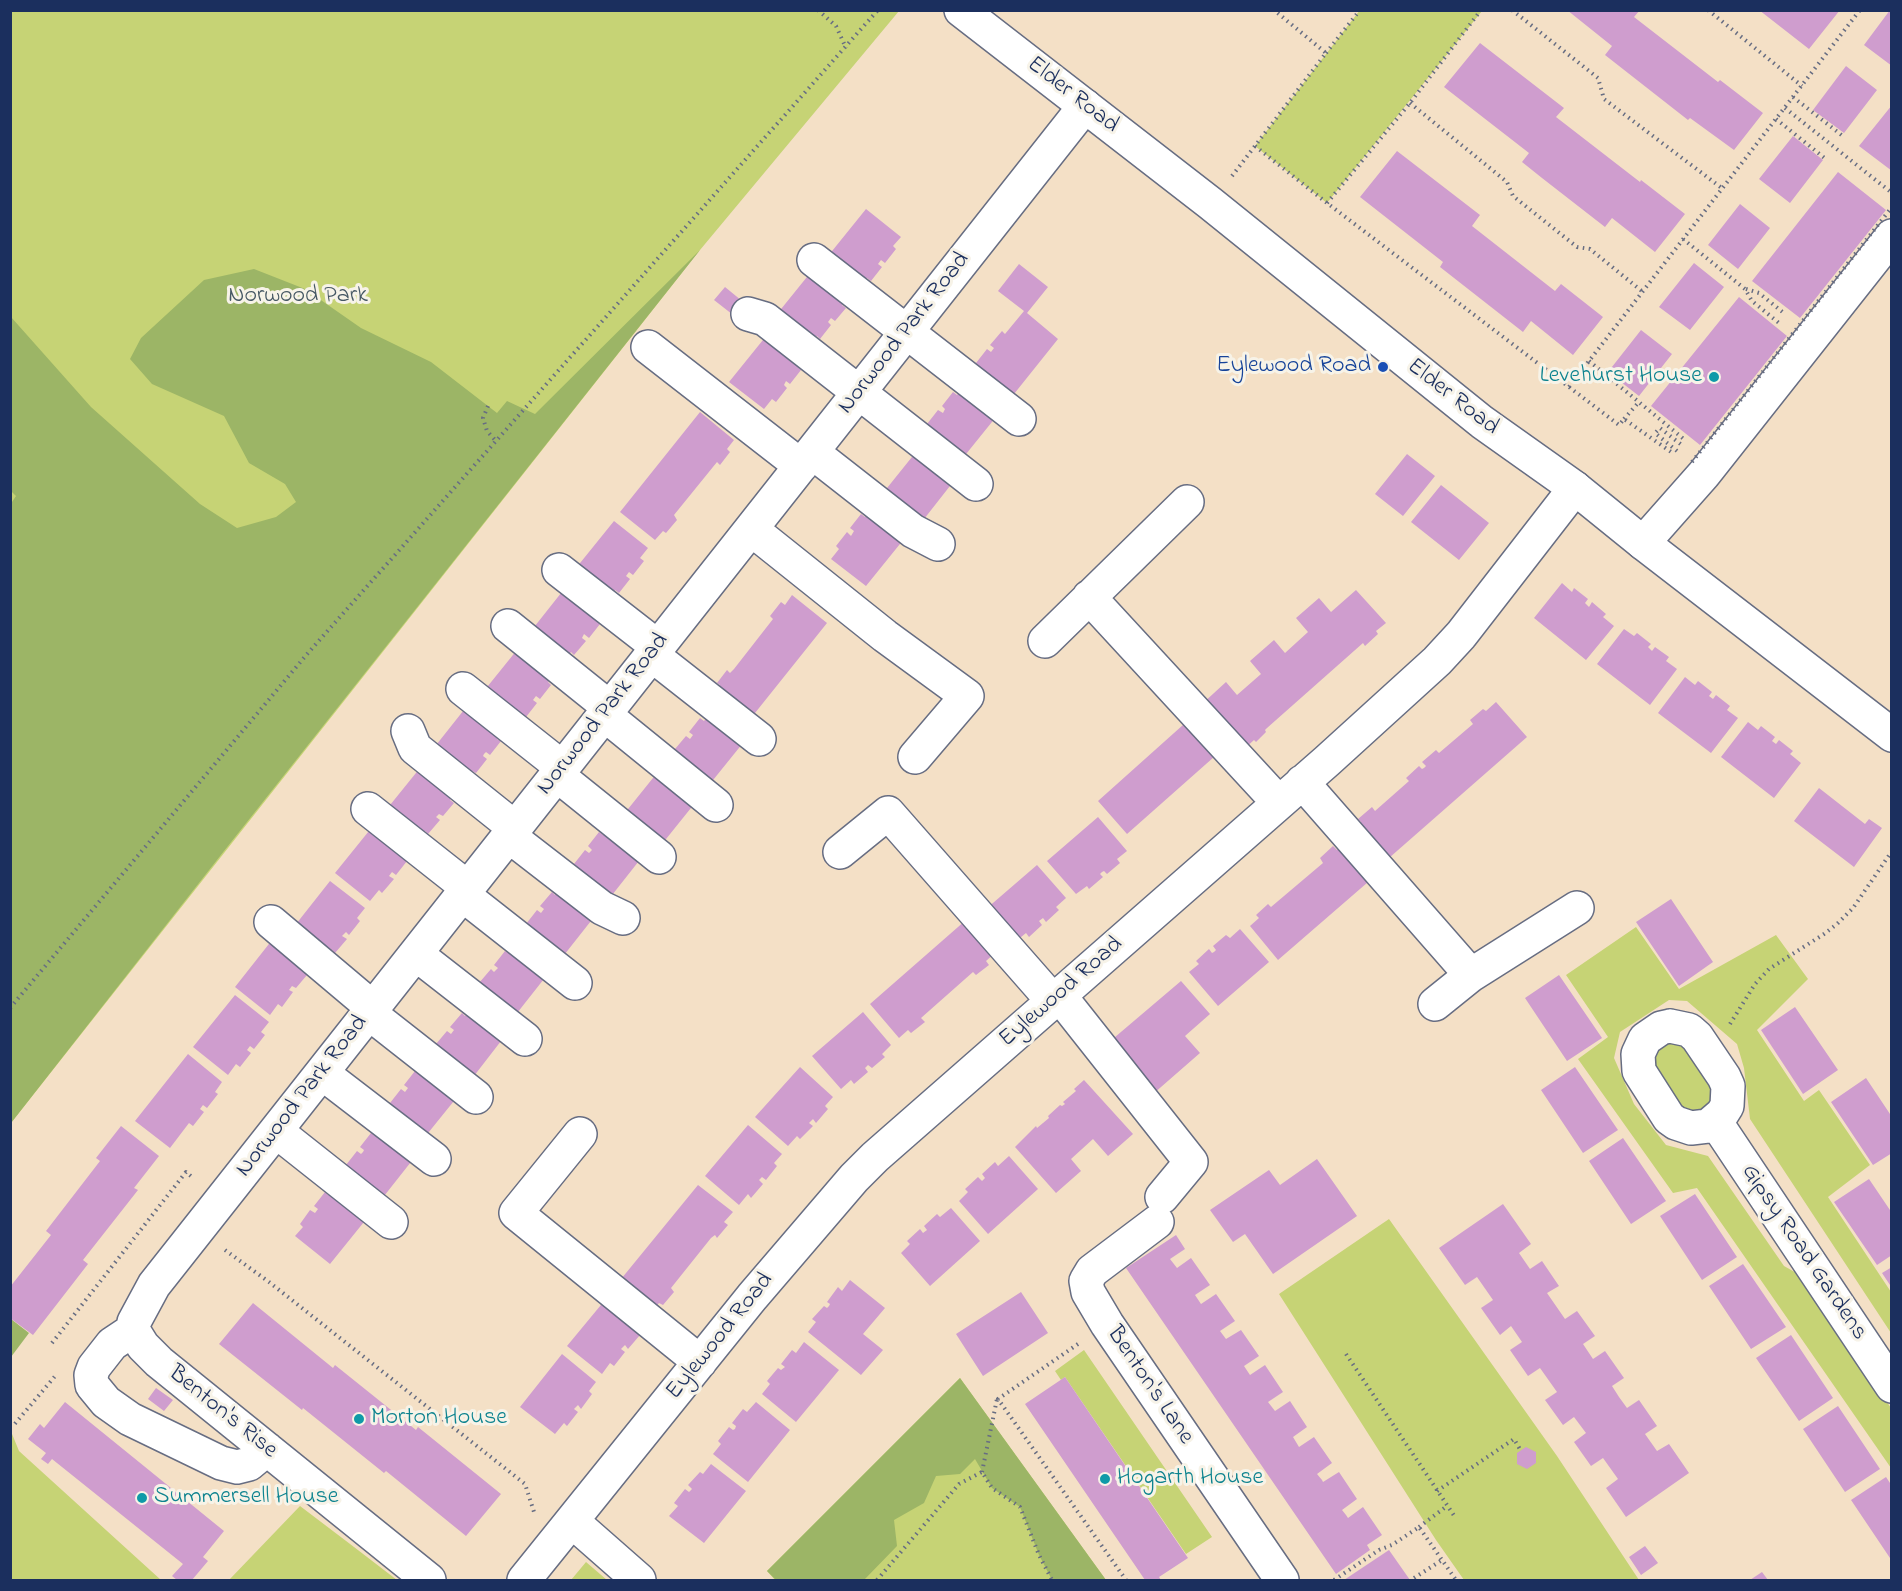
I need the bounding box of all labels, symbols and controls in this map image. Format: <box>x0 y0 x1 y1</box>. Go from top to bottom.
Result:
street label: Elder Road <box>1020 51 1124 141</box>
street label: Norwood Park Road <box>833 247 977 421</box>
park label: Norwood Park <box>228 283 368 311</box>
place label: Eylewood Road <box>1216 353 1371 381</box>
street label: Elder Road <box>1400 353 1504 443</box>
marker: Eylewood Road <box>1376 360 1390 374</box>
place label: Levehurst House <box>1540 363 1702 391</box>
marker: Levehurst House <box>1707 370 1721 384</box>
street label: Norwood Park Road <box>532 628 676 802</box>
street label: Eylewood Road <box>994 931 1130 1055</box>
street label: Norwood Park Road <box>231 1010 375 1184</box>
street label: Gipsy Road Gardens <box>1733 1160 1873 1346</box>
street label: Eylewood Road <box>661 1268 781 1406</box>
street label: Benton's Lane <box>1099 1321 1199 1451</box>
street label: Benton's Rise <box>161 1360 283 1466</box>
place label: Morton House <box>371 1405 507 1433</box>
marker: Morton House <box>352 1412 366 1426</box>
place label: Hogarth House <box>1117 1465 1263 1493</box>
marker: Hogarth House <box>1098 1472 1112 1486</box>
place label: Summersell House <box>154 1484 339 1512</box>
marker: Summersell House <box>135 1491 149 1505</box>

